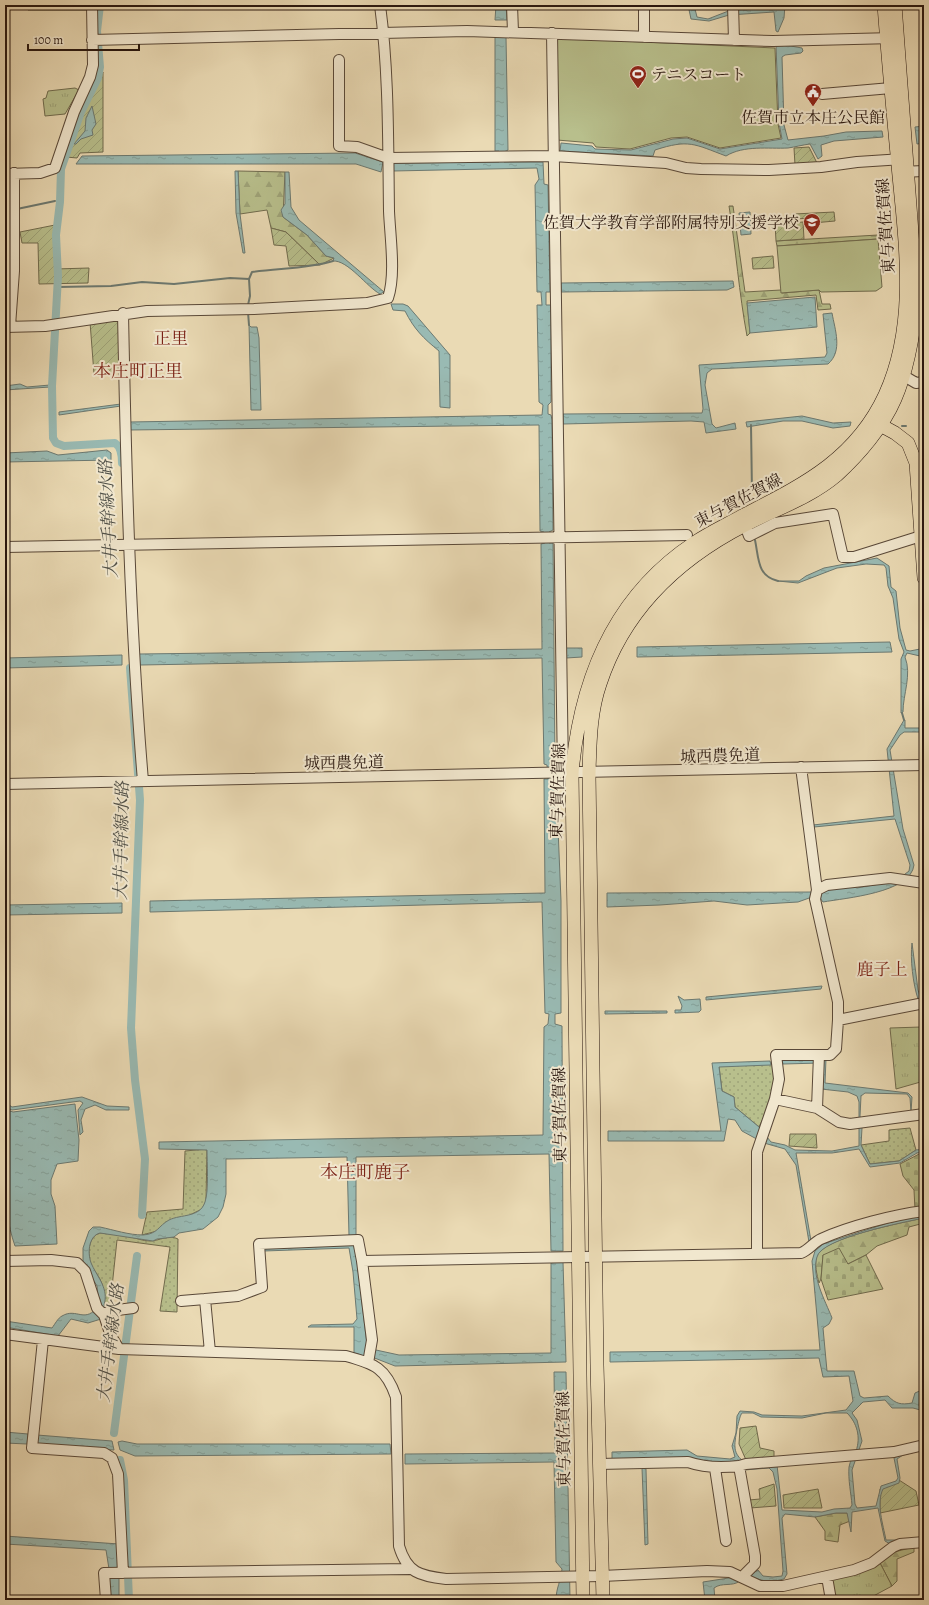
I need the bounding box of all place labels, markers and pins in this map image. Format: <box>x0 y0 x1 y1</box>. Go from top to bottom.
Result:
sports icon: テニスコート <box>628 64 648 89</box>
place label: テニスコート <box>651 64 746 86</box>
public building icon: 佐賀市立本庄公民館 <box>803 82 823 107</box>
place label: 佐賀市立本庄公民館 <box>741 107 885 129</box>
place label: 佐賀大学教育学部附属特別支援学校 <box>543 212 799 234</box>
school or university icon: 佐賀大学教育学部附属特別支援学校 <box>802 212 822 237</box>

